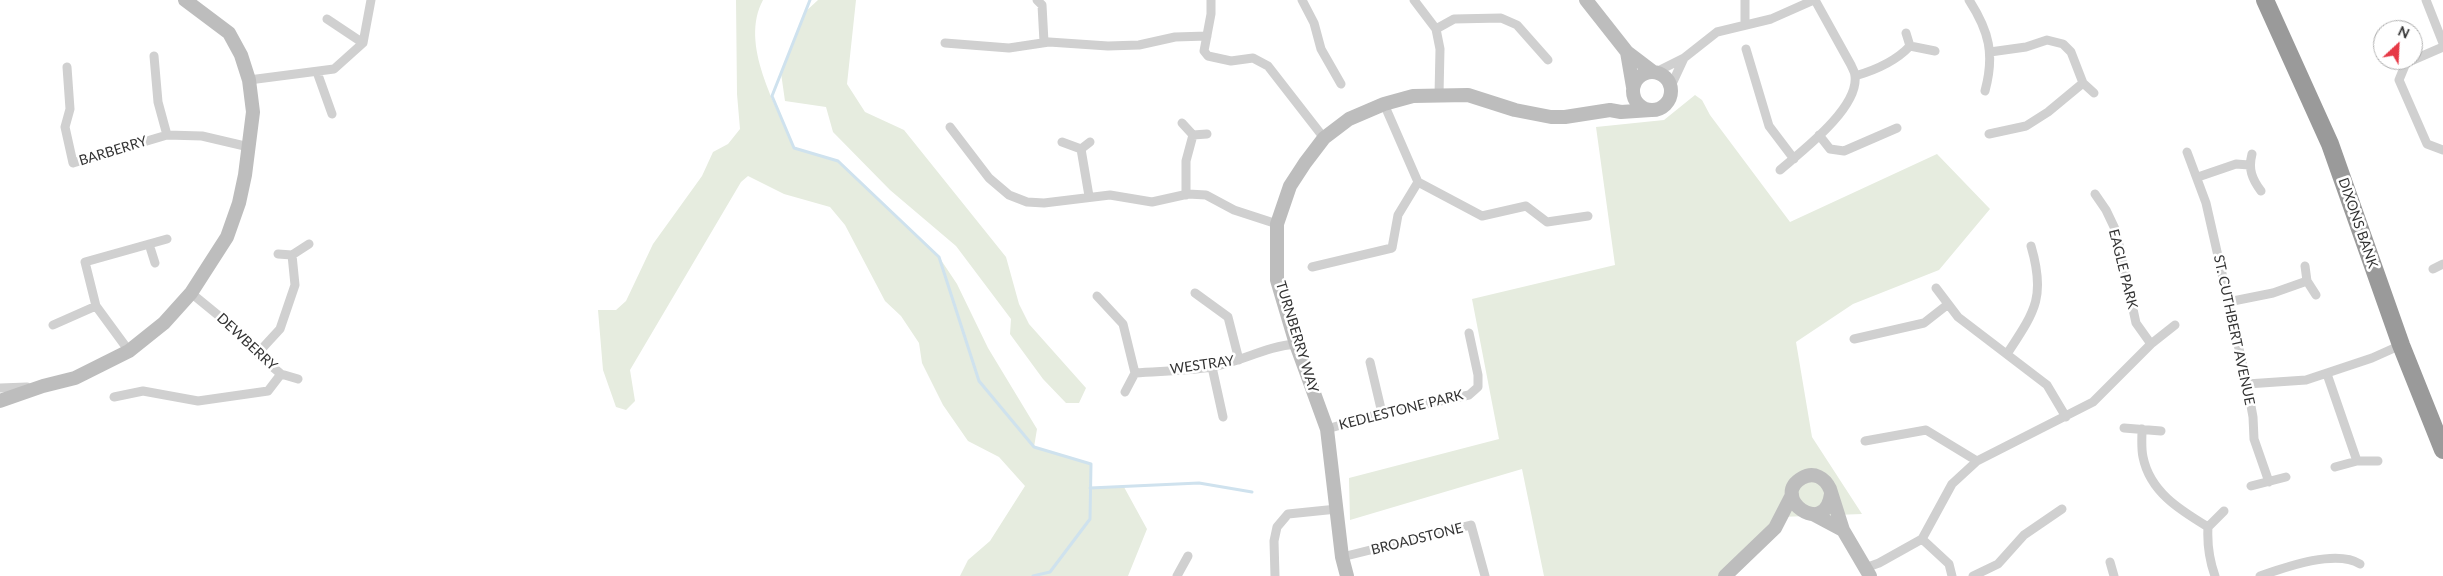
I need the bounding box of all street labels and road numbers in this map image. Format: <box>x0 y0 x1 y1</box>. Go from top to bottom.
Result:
street label: BARBERRY <box>77 133 149 169</box>
street label: DIXONS BANK <box>2335 176 2381 270</box>
street label: EAGLE PARK <box>2105 227 2141 311</box>
street label: ST. CUTHBERT AVENUE <box>2210 253 2258 407</box>
street label: TURNBERRY WAY <box>1272 279 1322 395</box>
street label: DEWBERRY <box>213 310 281 374</box>
street label: WESTRAY <box>1169 352 1235 378</box>
street label: KEDLESTONE PARK <box>1337 386 1465 434</box>
street label: BROADSTONE <box>1369 519 1465 559</box>

